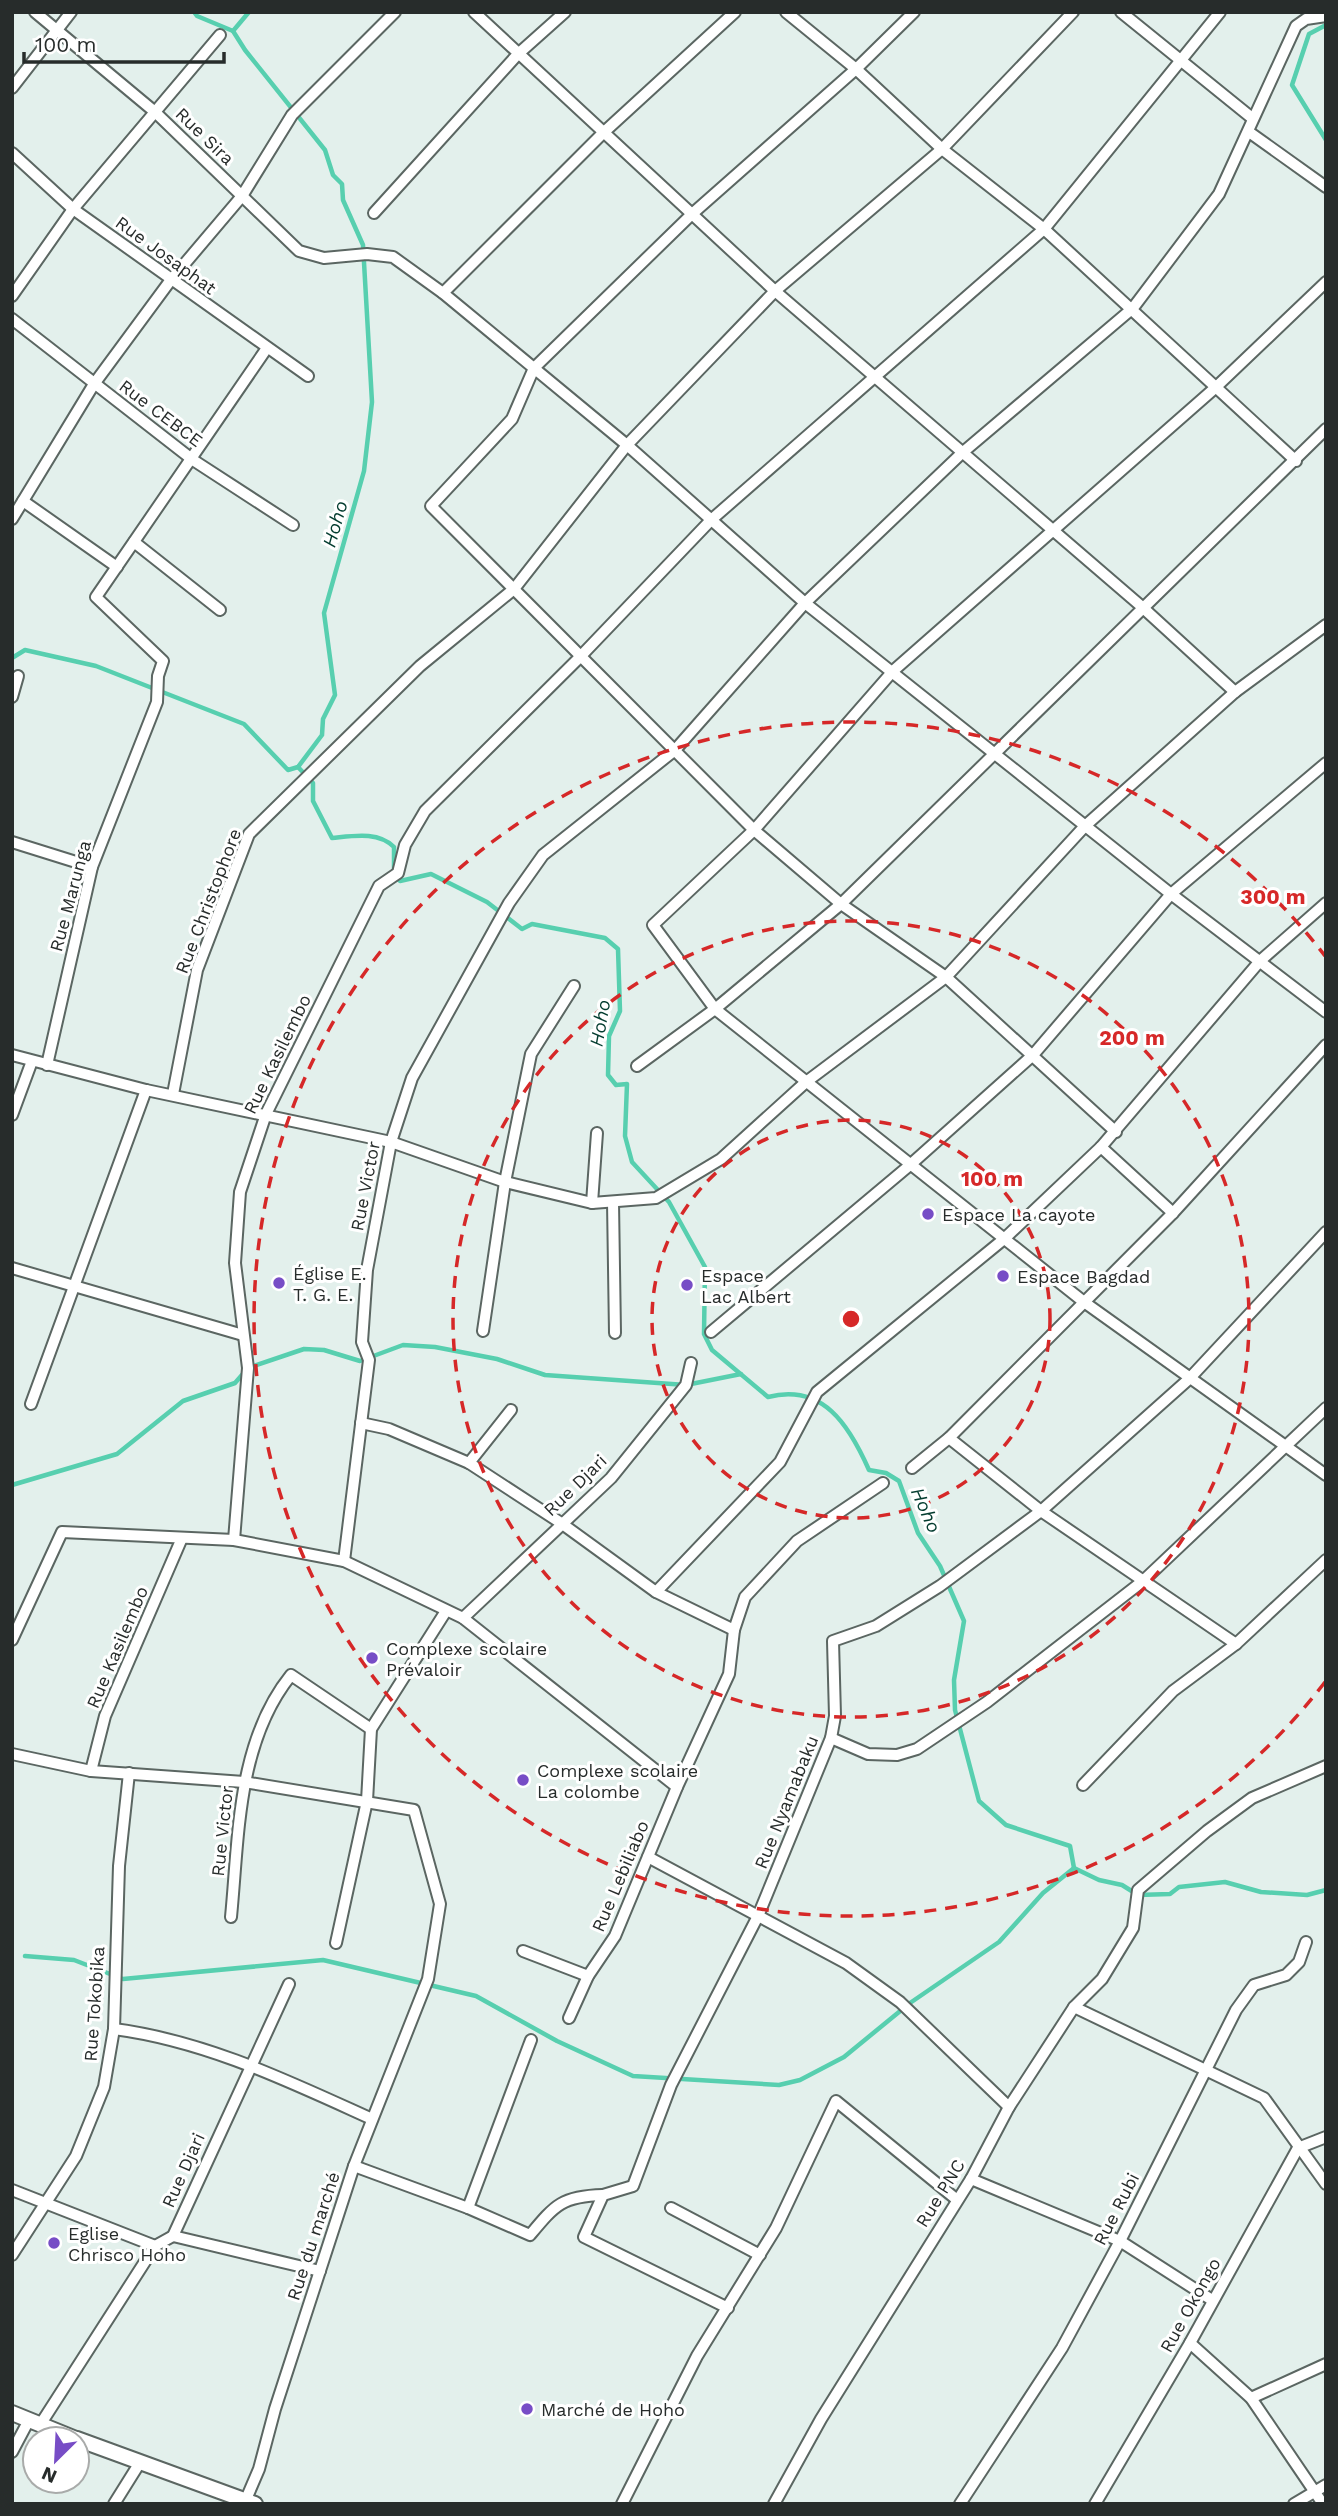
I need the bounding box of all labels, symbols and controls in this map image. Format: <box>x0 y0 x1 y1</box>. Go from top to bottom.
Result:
scale bar <box>24 21 224 65</box>
text: 100 m <box>35 32 97 57</box>
street label: Rue Sira <box>171 103 239 169</box>
street label: Rue Josaphat <box>112 211 221 299</box>
street label: Rue CEBCE <box>115 375 207 451</box>
water label: Hoho <box>317 498 353 550</box>
street label: Rue Christophore <box>171 826 245 976</box>
street label: Rue Marunga <box>45 838 95 954</box>
text: 300 m <box>1240 884 1306 909</box>
street label: Rue Kasilembo <box>239 991 315 1117</box>
water label: Hoho <box>585 998 615 1048</box>
text: 200 m <box>1099 1025 1165 1050</box>
street label: Rue Victor <box>346 1139 384 1233</box>
text: 100 m <box>961 1166 1023 1191</box>
place label: Espace La cayote <box>942 1204 1095 1225</box>
marker: Espace La cayote <box>920 1206 936 1222</box>
place label: Église E. T. G. E. <box>293 1263 367 1305</box>
place label: Espace Lac Albert <box>701 1265 791 1307</box>
place label: Espace Bagdad <box>1017 1266 1150 1287</box>
marker: Espace Bagdad <box>995 1268 1011 1284</box>
marker: Église E. T. G. E. <box>271 1275 287 1291</box>
marker: Espace Lac Albert <box>679 1277 695 1293</box>
centre of rings <box>839 1307 863 1331</box>
street label: Rue Djari <box>539 1450 611 1520</box>
water label: Hoho <box>906 1484 946 1536</box>
street label: Rue Kasilembo <box>82 1583 152 1711</box>
place label: Complexe scolaire Prévaloir <box>386 1638 547 1680</box>
marker: Complexe scolaire Prévaloir <box>364 1650 380 1666</box>
street label: Rue Nyamabaku <box>750 1732 822 1872</box>
place label: Complexe scolaire La colombe <box>537 1760 698 1802</box>
marker: Complexe scolaire La colombe <box>515 1772 531 1788</box>
street label: Rue Victor <box>207 1785 237 1877</box>
street label: Rue Lebiliabo <box>587 1817 653 1935</box>
street label: Rue Tokobika <box>79 1946 109 2062</box>
street label: Rue Djari <box>157 2129 209 2211</box>
street label: Rue PNC <box>911 2155 969 2231</box>
street label: Rue du marché <box>282 2169 344 2303</box>
street label: Rue Rubi <box>1089 2169 1143 2249</box>
place label: Eglise Chrisco Hoho <box>68 2223 186 2265</box>
marker: Eglise Chrisco Hoho <box>46 2235 62 2251</box>
street label: Rue Okongo <box>1155 2254 1225 2356</box>
place label: Marché de Hoho <box>541 2399 685 2420</box>
marker: Marché de Hoho <box>519 2401 535 2417</box>
north arrow <box>21 2425 91 2495</box>
text: N <box>38 2462 60 2488</box>

